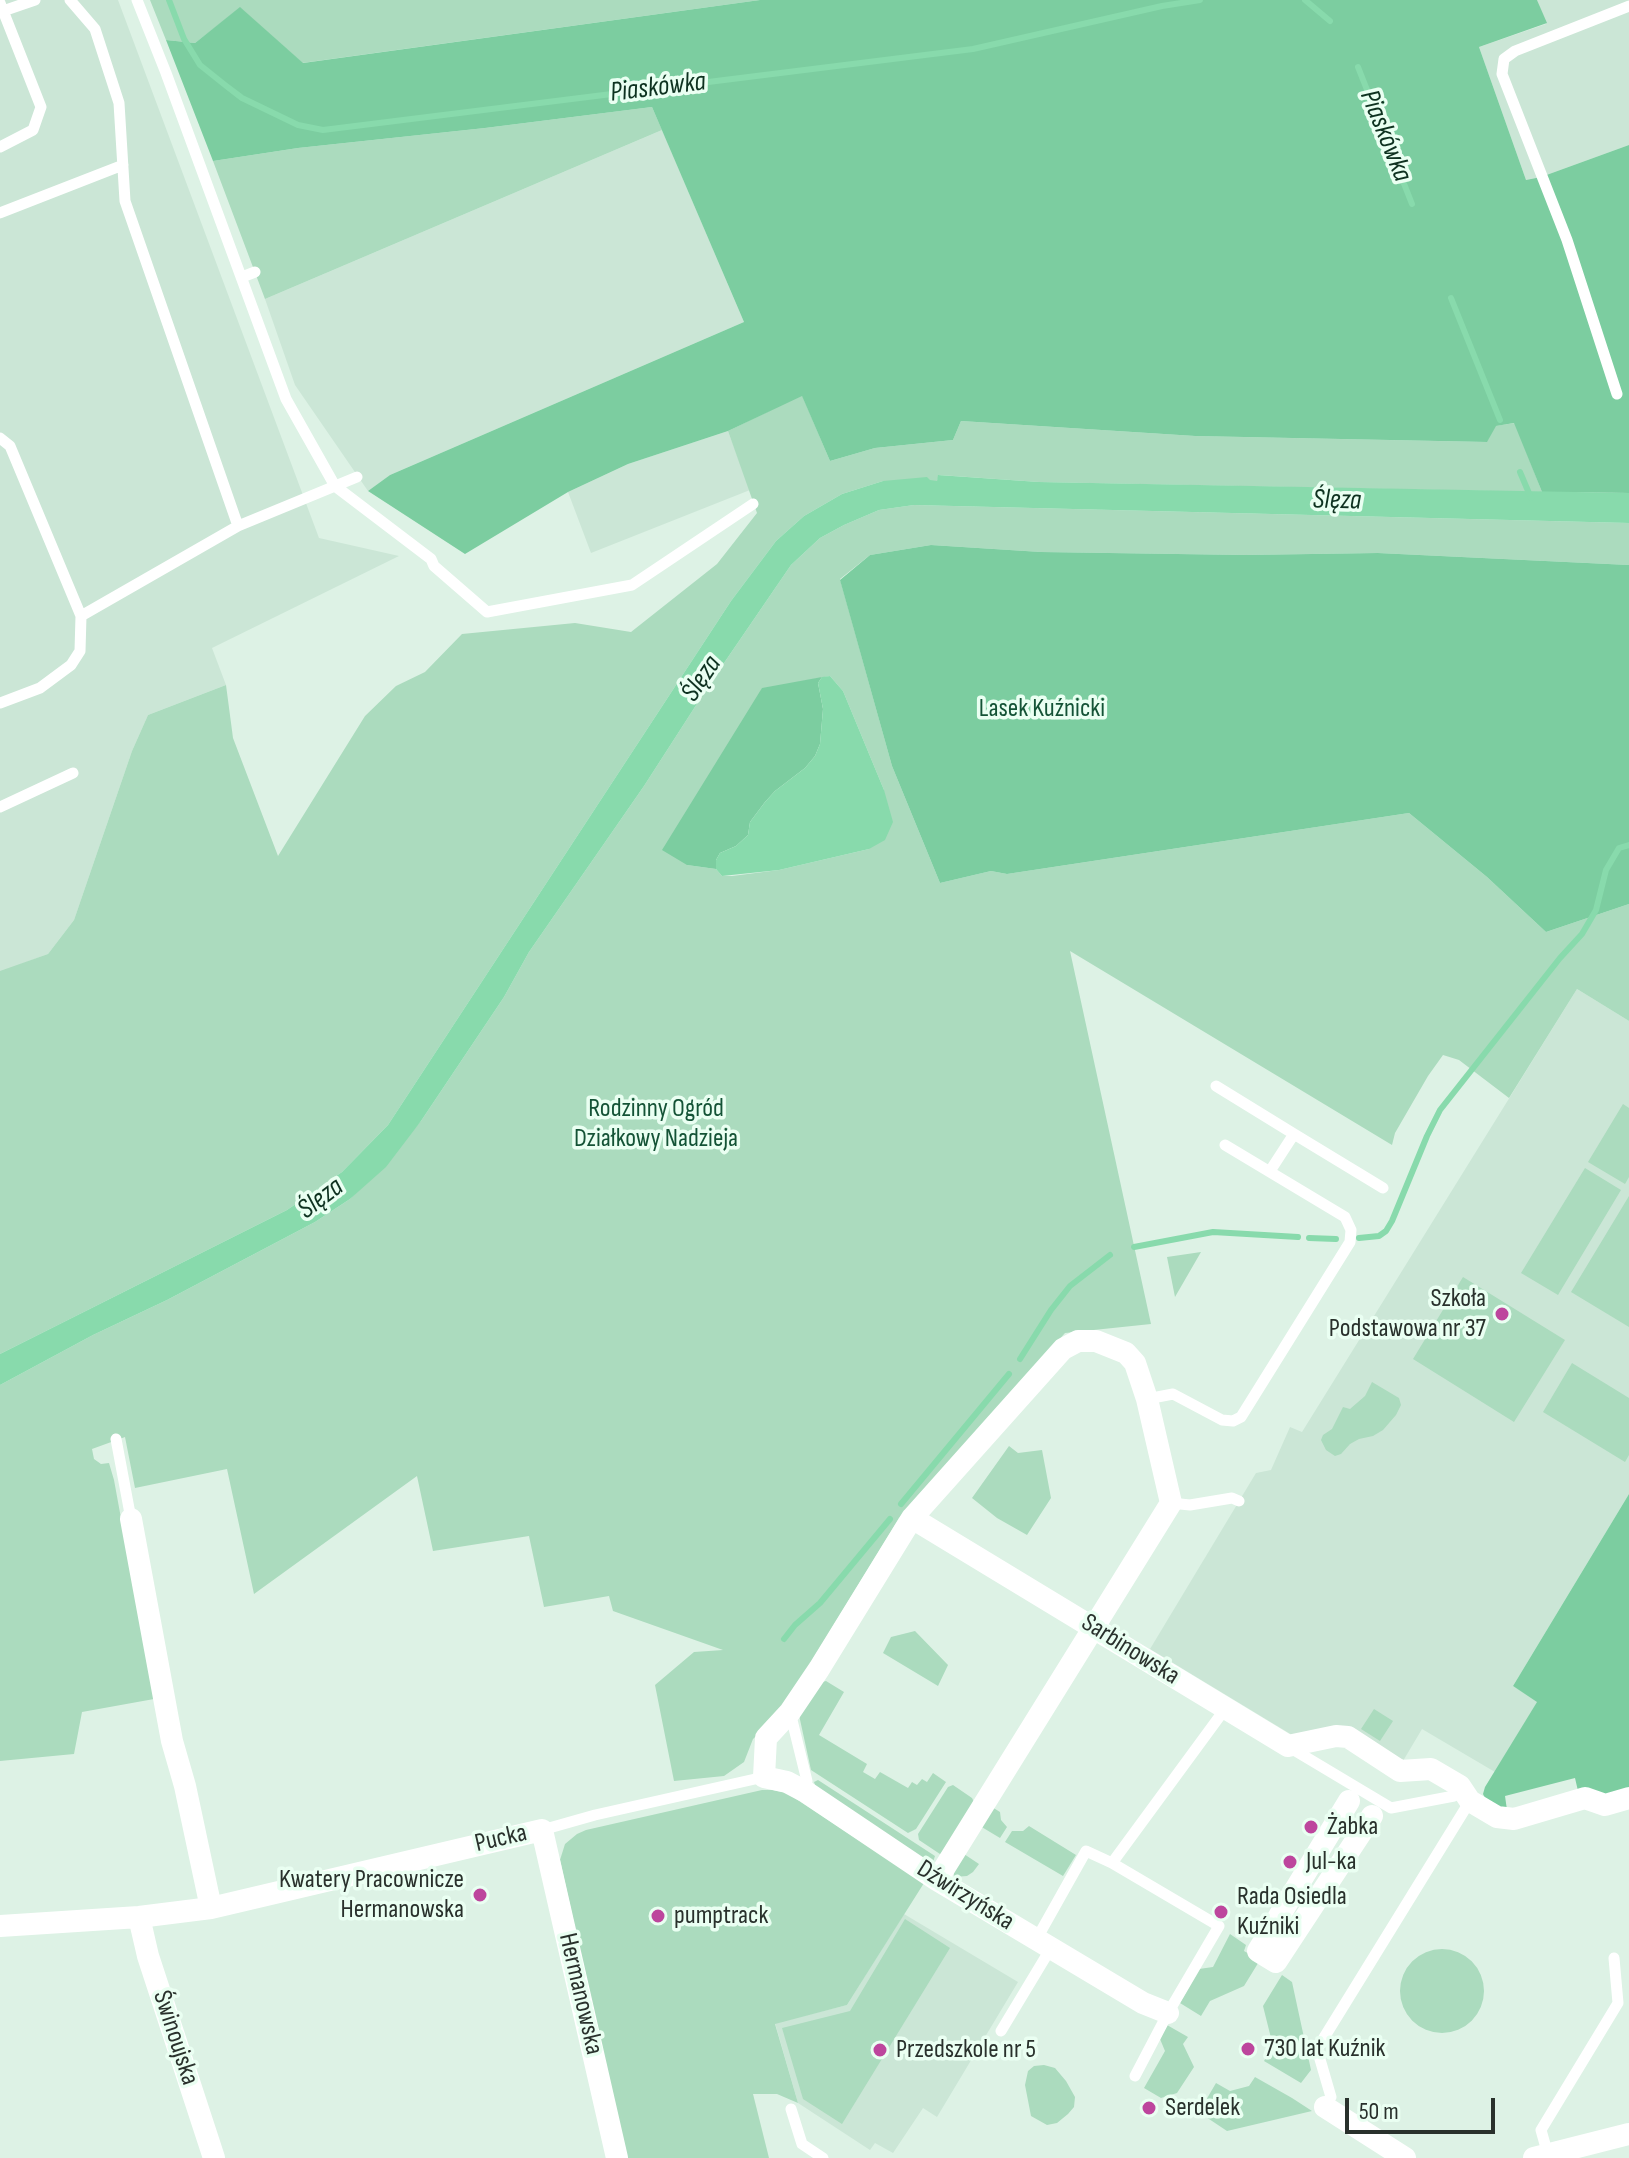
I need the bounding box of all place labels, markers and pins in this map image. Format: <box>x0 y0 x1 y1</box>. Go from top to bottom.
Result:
place label: Szkoła Podstawowa nr 37 <box>1329 1283 1486 1344</box>
marker: Szkoła Podstawowa nr 37 <box>1493 1305 1511 1323</box>
place label: Żabka <box>1327 1811 1378 1843</box>
marker: Żabka <box>1302 1818 1320 1836</box>
place label: Jul-ka <box>1306 1846 1357 1878</box>
marker: Jul-ka <box>1281 1853 1299 1871</box>
place label: Kwatery Pracownicze Hermanowska <box>279 1864 464 1926</box>
place label: Rada Osiedla Kuźniki <box>1237 1881 1347 1942</box>
marker: Kwatery Pracownicze Hermanowska <box>471 1886 489 1904</box>
place label: pumptrack <box>674 1900 768 1932</box>
marker: Rada Osiedla Kuźniki <box>1212 1903 1230 1921</box>
marker: pumptrack <box>649 1907 667 1925</box>
place label: 730 lat Kuźnik <box>1264 2033 1385 2065</box>
place label: Przedszkole nr 5 <box>896 2034 1036 2066</box>
marker: 730 lat Kuźnik <box>1239 2040 1257 2058</box>
marker: Przedszkole nr 5 <box>871 2041 889 2059</box>
place label: Serdelek <box>1165 2092 1240 2124</box>
marker: Serdelek <box>1140 2099 1158 2117</box>

